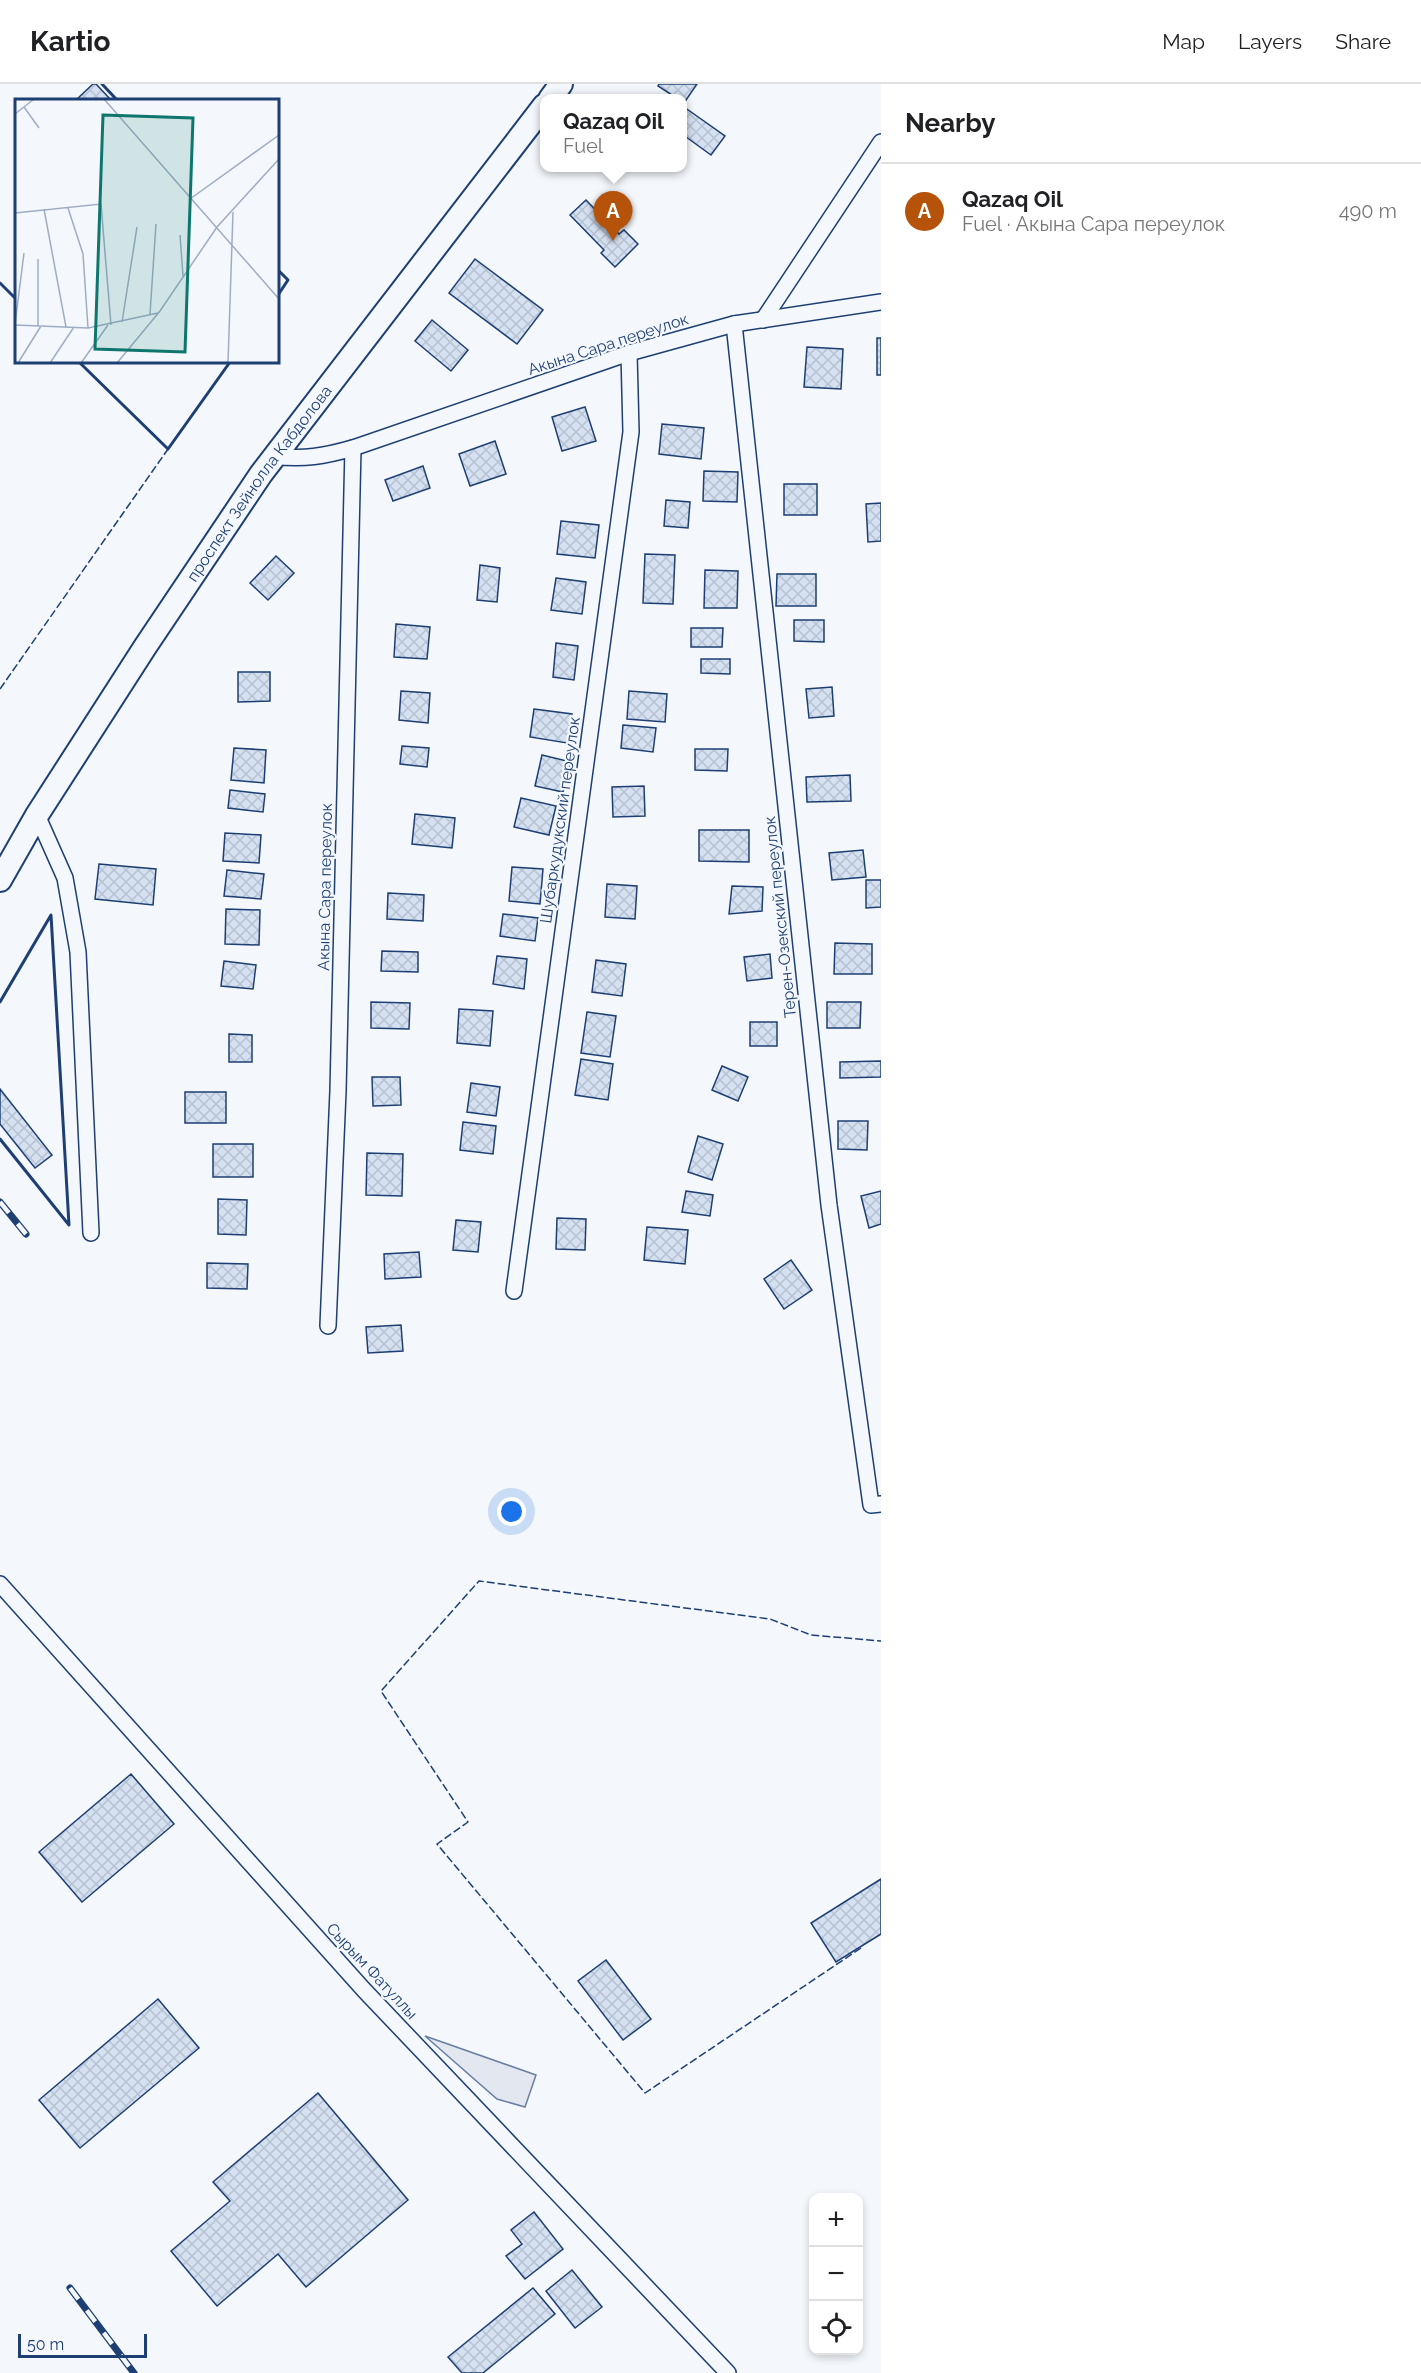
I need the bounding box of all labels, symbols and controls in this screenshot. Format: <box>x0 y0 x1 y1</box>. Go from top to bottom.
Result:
text: Kartio <box>30 25 110 58</box>
text: Map <box>1162 29 1205 54</box>
text: Layers <box>1238 29 1302 54</box>
text: Share <box>1335 29 1391 54</box>
popup <box>540 94 687 172</box>
inset map <box>15 99 279 363</box>
text: Qazaq Oil <box>563 108 664 134</box>
text: Nearby <box>905 108 995 138</box>
text: Fuel <box>563 134 603 158</box>
text: Qazaq Oil <box>962 186 1063 212</box>
pin: A <box>594 192 632 241</box>
text: A <box>918 199 931 223</box>
text: 490 m <box>1339 199 1397 223</box>
text: Fuel · Акына Сара переулок <box>962 212 1225 236</box>
street label: Акына Сара переулок <box>525 309 691 379</box>
street label: проспект Зейнолла Кабдолова <box>182 381 335 585</box>
street label: Шубаркудукский переулок <box>536 716 584 924</box>
street label: Акына Сара переулок <box>314 803 336 971</box>
street label: Терен-Озекский переулок <box>760 815 800 1019</box>
your location <box>497 1497 526 1526</box>
street label: Сырым Фатуллы <box>323 1919 421 2023</box>
map controls <box>809 2193 863 2355</box>
button: + <box>809 2193 863 2247</box>
button: − <box>809 2247 863 2301</box>
button: locate <box>809 2301 863 2355</box>
scale bar <box>18 2331 147 2358</box>
text: 50 m <box>27 2335 64 2354</box>

